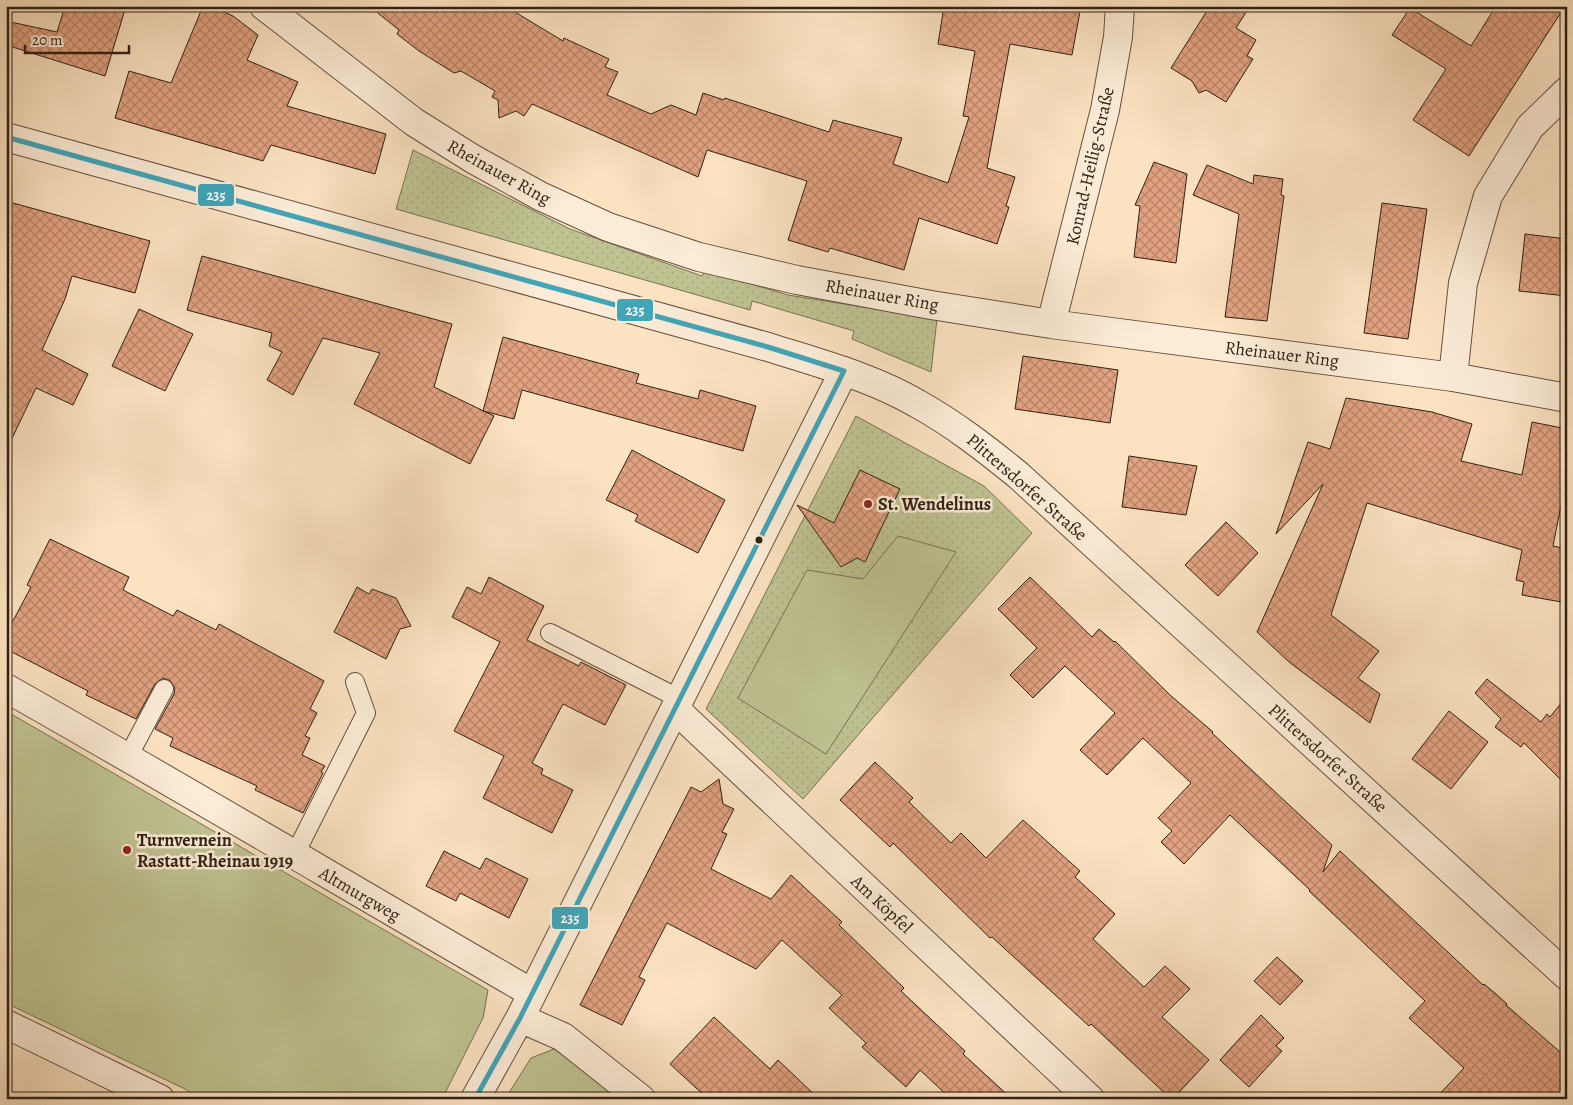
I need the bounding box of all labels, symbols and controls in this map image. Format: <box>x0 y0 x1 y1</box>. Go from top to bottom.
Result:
scale bar <box>25 22 129 54</box>
text: 20 m <box>32 30 63 50</box>
street label: Konrad-Heilig-Straße <box>1060 85 1120 247</box>
street label: Rheinauer Ring <box>443 134 555 210</box>
line badge: 235 <box>197 183 235 207</box>
text: 235 <box>207 186 225 205</box>
street label: Rheinauer Ring <box>823 273 941 317</box>
line badge: 235 <box>616 298 654 322</box>
text: 235 <box>626 301 644 320</box>
street label: Rheinauer Ring <box>1224 335 1340 373</box>
street label: Plittersdorfer Straße <box>962 428 1092 546</box>
place label: St. Wendelinus <box>878 492 991 516</box>
marker: St. Wendelinus <box>862 498 874 510</box>
unlabelled marker <box>754 535 764 545</box>
street label: Plittersdorfer Straße <box>1263 698 1393 818</box>
place label: Turnvernein Rastatt-Rheinau 1919 <box>137 828 293 873</box>
marker: Turnvernein Rastatt-Rheinau 1919 <box>121 844 133 856</box>
street label: Altmurgweg <box>314 861 405 927</box>
street label: Am Köpfel <box>845 869 918 939</box>
line badge: 235 <box>551 906 589 930</box>
text: 235 <box>561 909 579 928</box>

